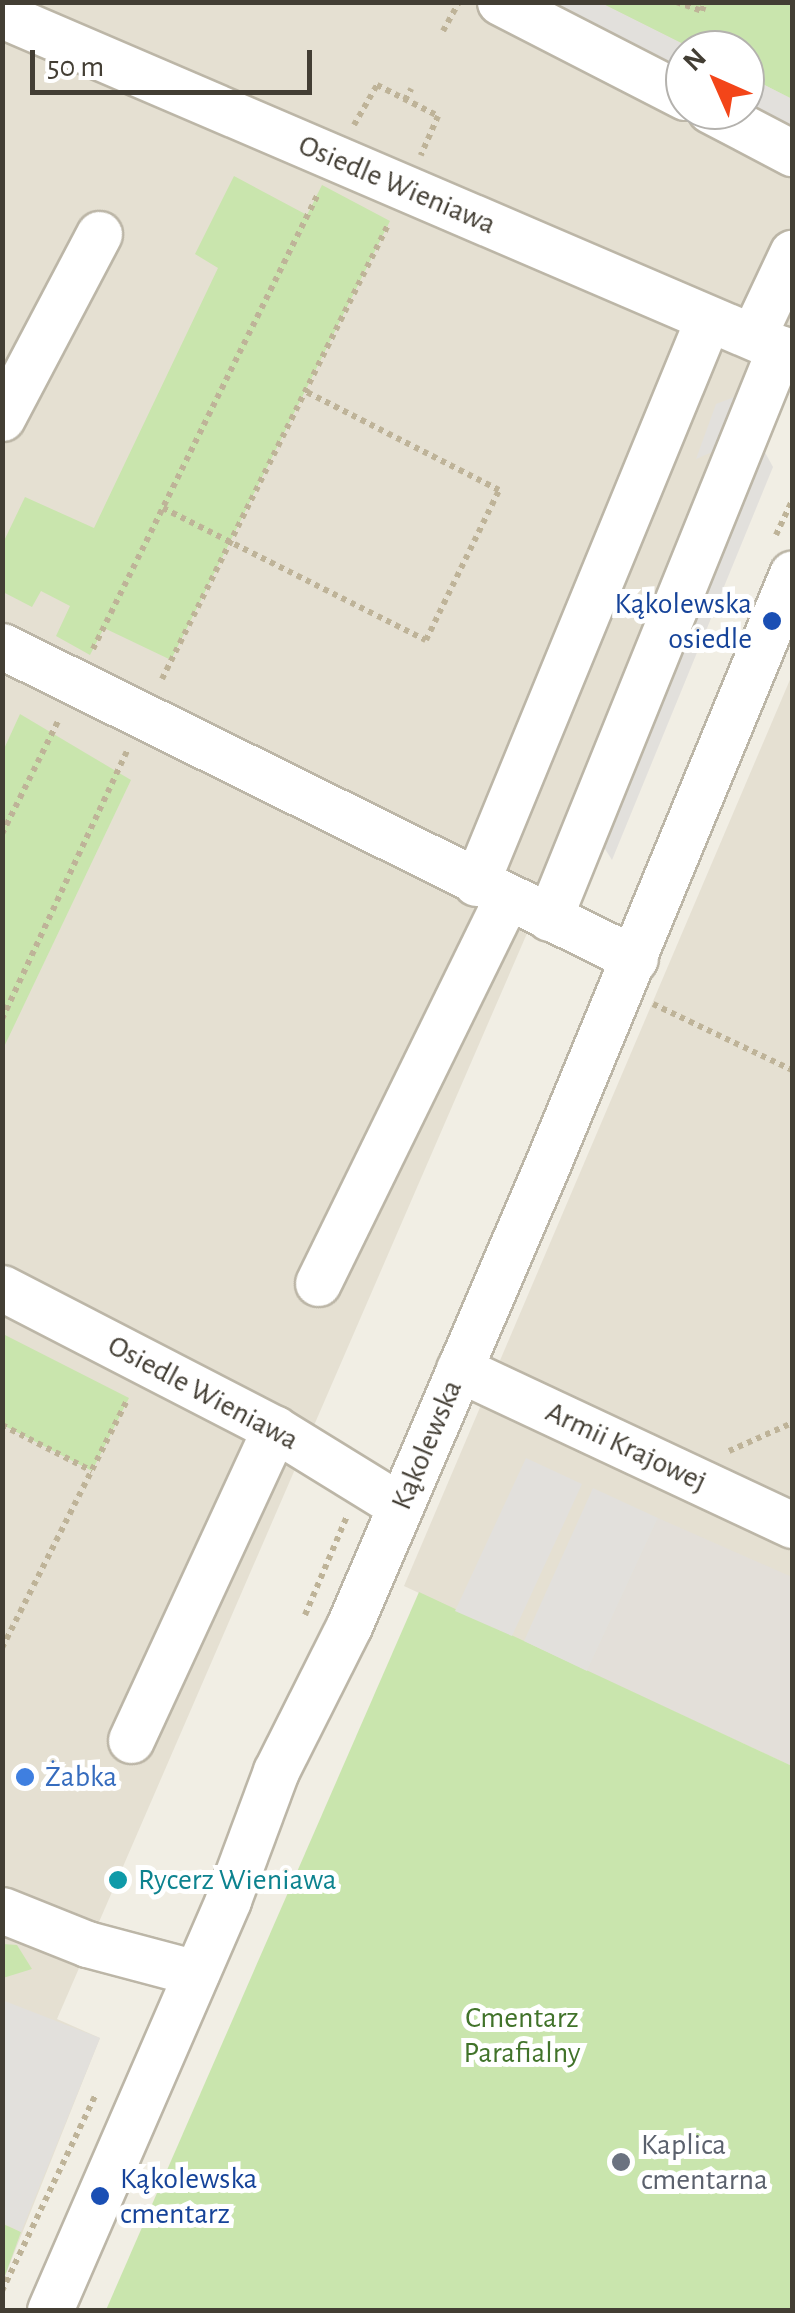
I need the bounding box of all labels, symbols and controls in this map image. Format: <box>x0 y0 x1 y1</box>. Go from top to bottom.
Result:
scale bar <box>35 30 318 92</box>
north arrow <box>665 30 765 130</box>
text: N <box>678 43 712 77</box>
text: 50 m <box>47 52 104 82</box>
street label: Osiedle Wieniawa <box>293 127 501 243</box>
place label: Kąkolewska osiedle <box>615 586 752 656</box>
marker: Kąkolewska osiedle <box>761 610 783 632</box>
street label: Osiedle Wieniawa <box>102 1328 304 1458</box>
street label: Kąkolewska <box>384 1375 470 1515</box>
street label: Armii Krajowej <box>540 1394 712 1500</box>
place label: Żabka <box>45 1759 117 1795</box>
marker: Żabka <box>14 1766 36 1788</box>
place label: Rycerz Wieniawa <box>138 1862 337 1898</box>
marker: Rycerz Wieniawa <box>107 1869 129 1891</box>
park label: Cmentarz Parafialny <box>464 2000 580 2070</box>
place label: Kaplica cmentarna <box>641 2127 768 2198</box>
marker: Kaplica cmentarna <box>610 2151 632 2173</box>
place label: Kąkolewska cmentarz <box>120 2161 257 2232</box>
marker: Kąkolewska cmentarz <box>89 2185 111 2207</box>

